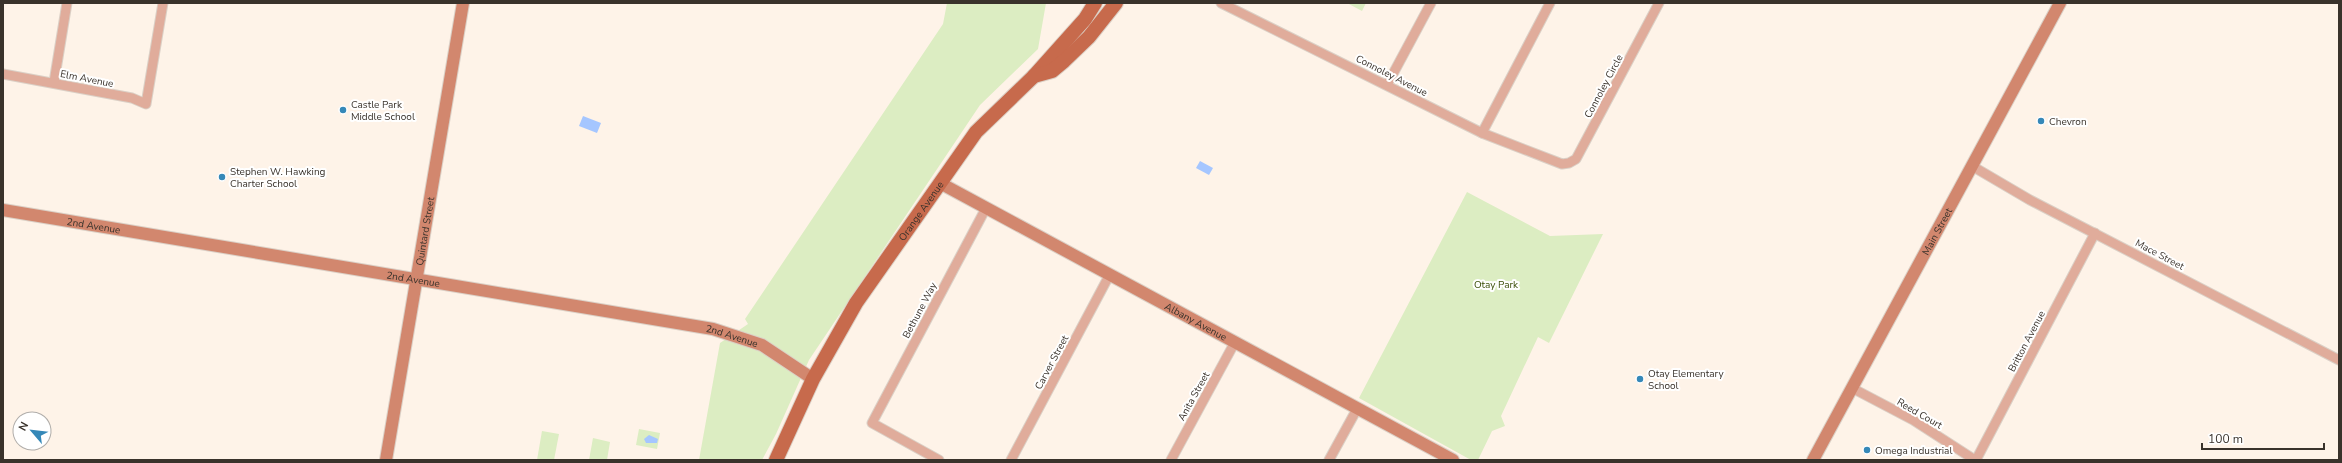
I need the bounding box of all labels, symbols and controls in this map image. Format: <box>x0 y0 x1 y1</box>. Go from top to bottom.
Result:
street label: Connoley Avenue <box>1353 52 1430 100</box>
street label: Connoley Circle <box>1581 52 1627 121</box>
street label: Elm Avenue <box>59 67 115 91</box>
place label: Castle Park Middle School <box>351 98 415 124</box>
marker: Castle Park Middle School <box>338 105 348 115</box>
place label: Chevron <box>2049 115 2087 129</box>
marker: Chevron <box>2036 116 2046 126</box>
place label: Stephen W. Hawking Charter School <box>230 165 326 191</box>
marker: Stephen W. Hawking Charter School <box>217 172 227 182</box>
street label: Orange Avenue <box>896 179 947 244</box>
street label: Quintard Street <box>413 196 438 267</box>
street label: Main Street <box>1919 205 1956 258</box>
street label: 2nd Avenue <box>66 215 121 238</box>
street label: Mace Street <box>2133 236 2187 274</box>
street label: 2nd Avenue <box>385 268 441 291</box>
park label: Otay Park <box>1474 278 1519 292</box>
street label: Bethune Way <box>899 279 941 341</box>
street label: Albany Avenue <box>1162 300 1229 345</box>
street label: Britton Avenue <box>2005 308 2049 374</box>
street label: 2nd Avenue <box>705 322 760 351</box>
street label: Carver Street <box>1032 332 1072 392</box>
place label: Otay Elementary School <box>1648 367 1724 393</box>
street label: Anita Street <box>1175 369 1213 423</box>
marker: Otay Elementary School <box>1635 374 1645 384</box>
street label: Reed Court <box>1894 395 1945 433</box>
north arrow <box>12 411 52 451</box>
text: N <box>15 419 32 434</box>
scale bar <box>2202 425 2324 451</box>
text: 100 m <box>2208 431 2243 447</box>
place label: Omega Industrial <box>1875 444 1952 458</box>
marker: Omega Industrial <box>1862 445 1872 455</box>

